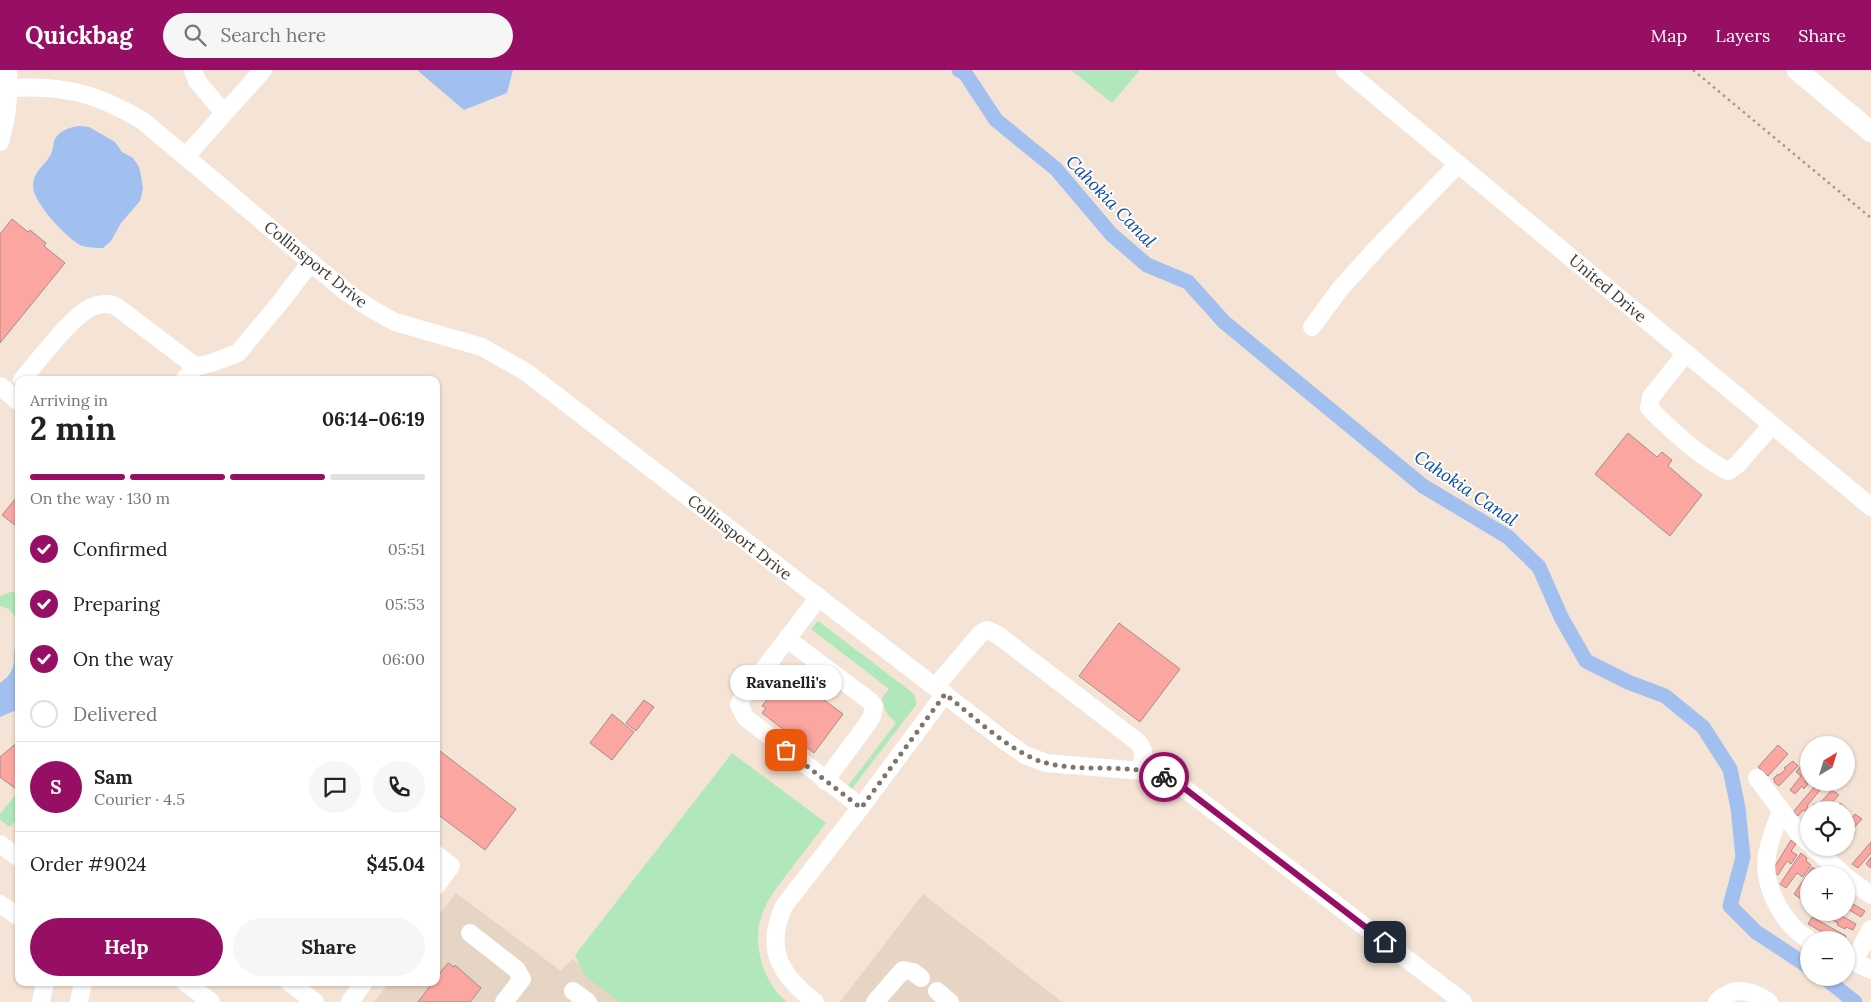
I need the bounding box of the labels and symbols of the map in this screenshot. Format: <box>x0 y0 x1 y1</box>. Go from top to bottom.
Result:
water label: Cahokia Canal <box>1061 150 1161 252</box>
street label: Collinsport Drive <box>260 216 372 312</box>
street label: United Drive <box>1565 250 1651 326</box>
water label: Cahokia Canal <box>1410 445 1522 531</box>
street label: Collinsport Drive <box>684 490 797 584</box>
callout: Ravanelli's <box>730 665 842 700</box>
pin <box>765 729 807 771</box>
north arrow <box>1800 736 1855 791</box>
courier <box>1139 752 1189 802</box>
pin <box>1364 921 1406 963</box>

